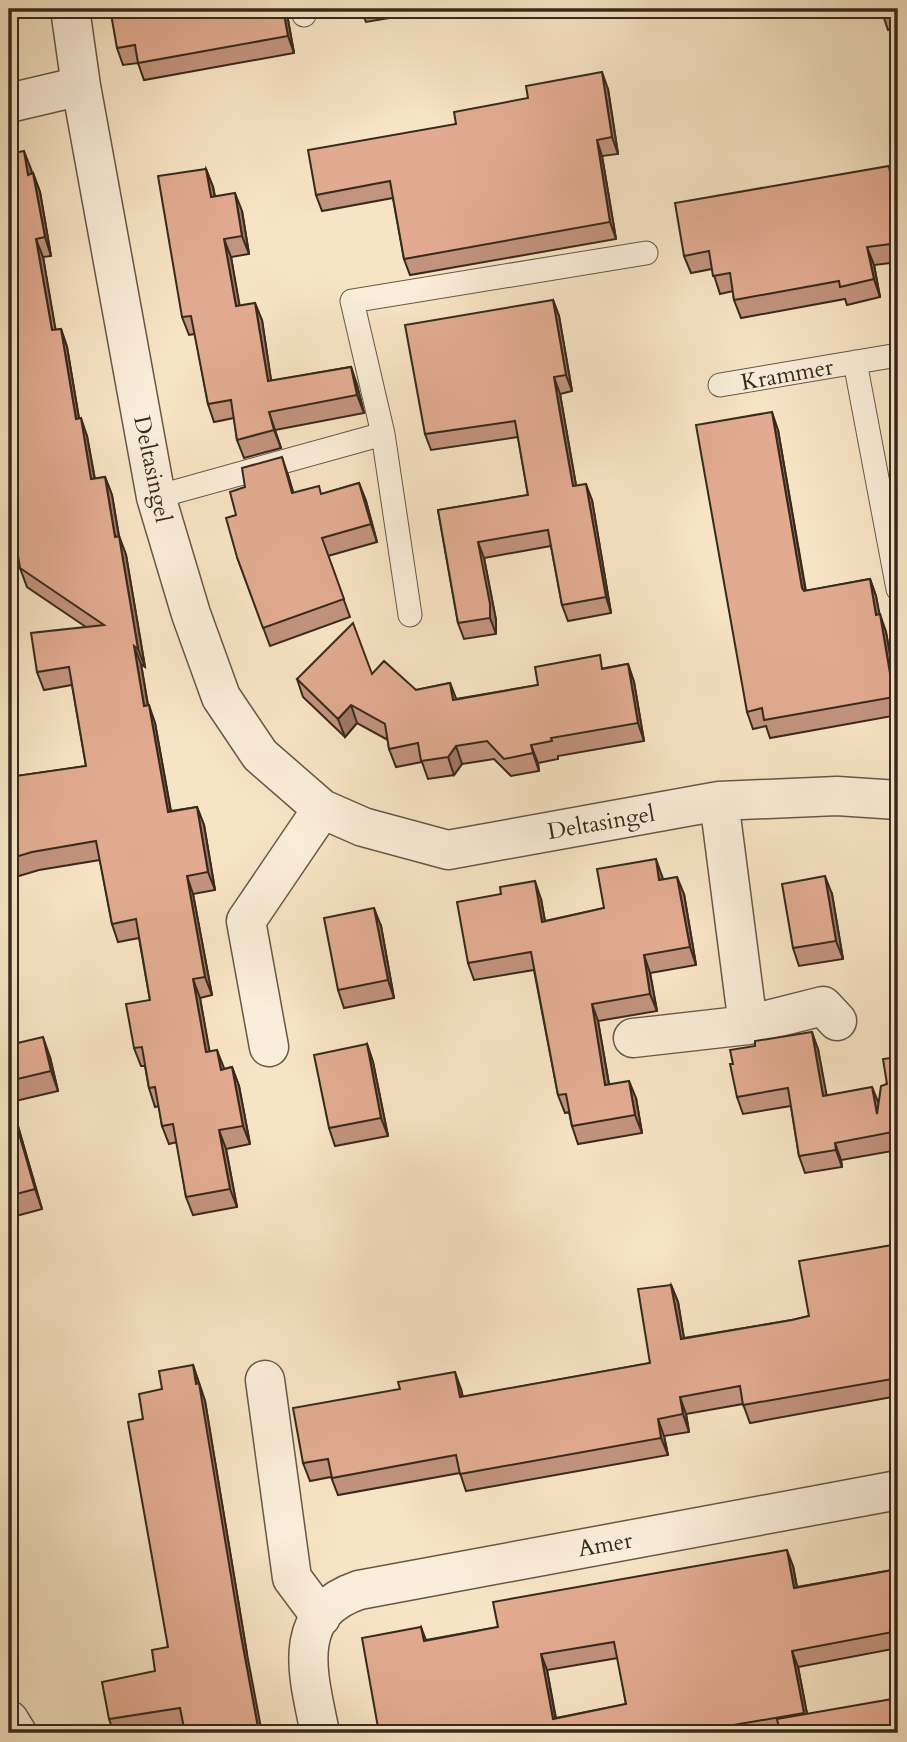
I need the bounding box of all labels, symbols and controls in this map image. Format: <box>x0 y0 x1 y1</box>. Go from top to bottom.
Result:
street label: Krammer <box>739 351 836 398</box>
street label: Deltasingel <box>126 413 179 526</box>
street label: Deltasingel <box>545 798 657 847</box>
street label: Amer <box>575 1524 635 1565</box>

